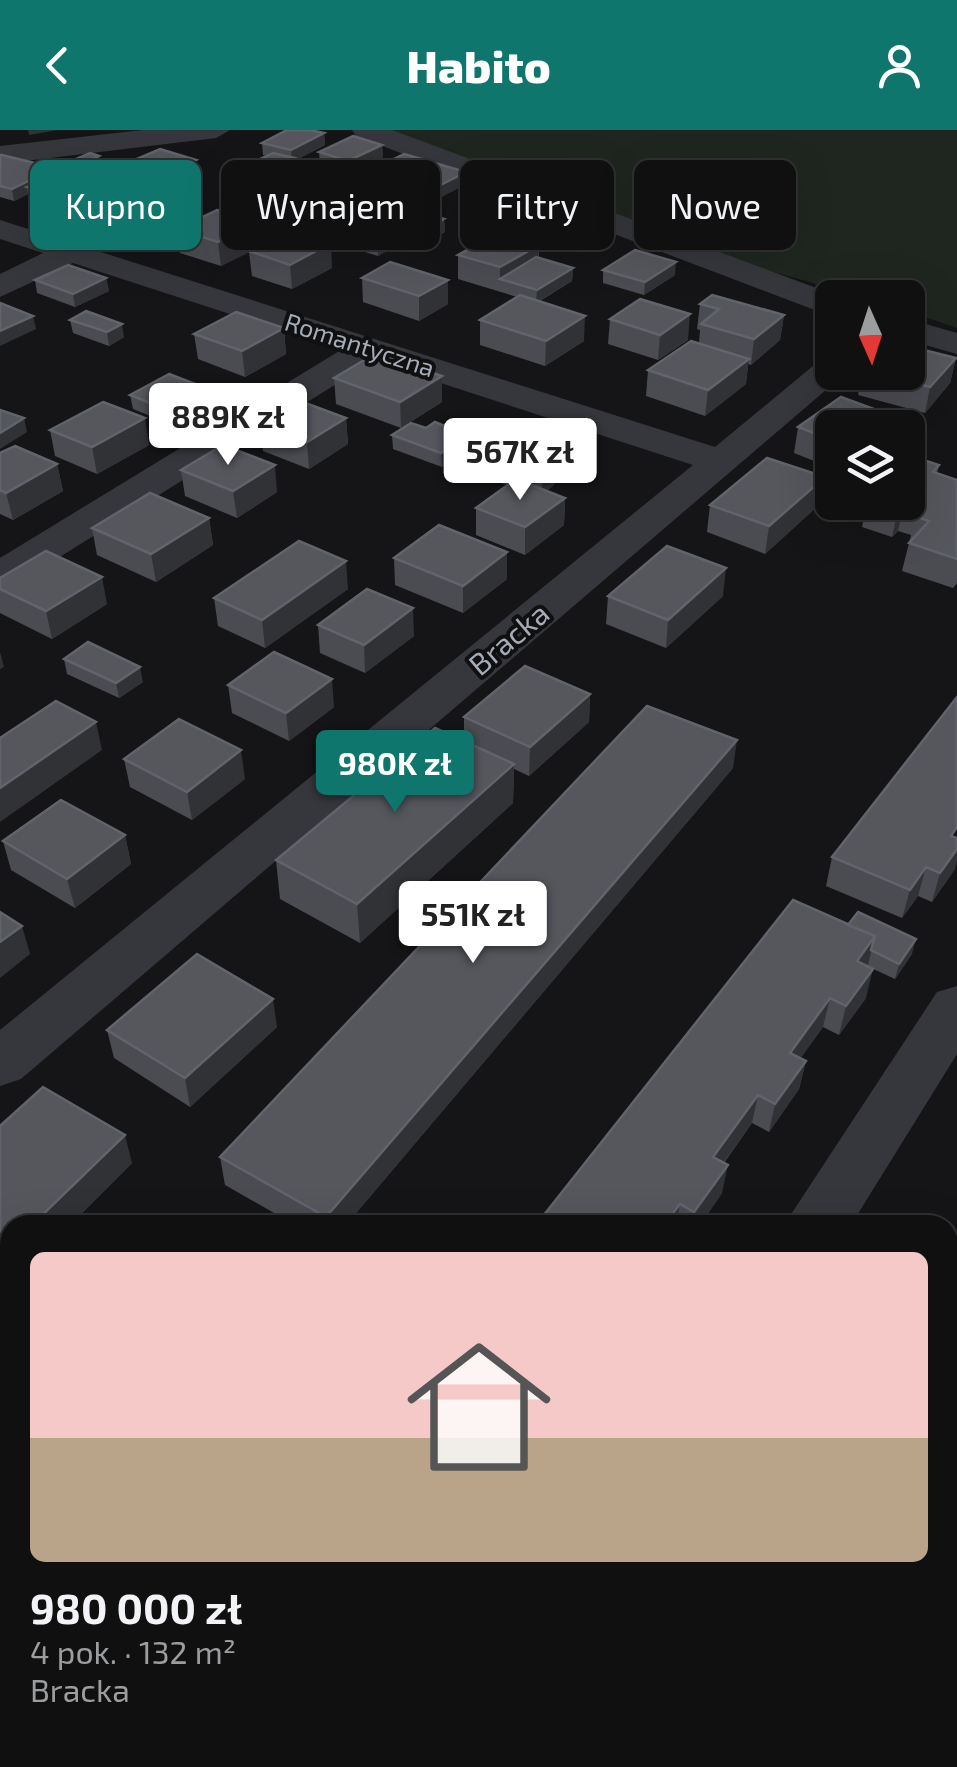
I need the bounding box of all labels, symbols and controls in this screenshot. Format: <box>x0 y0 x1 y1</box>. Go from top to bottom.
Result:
icon: back <box>30 38 85 93</box>
text: Habito <box>406 38 551 92</box>
icon: person <box>872 38 927 93</box>
chip: Kupno <box>30 160 201 250</box>
chip: Wynajem <box>221 160 440 250</box>
chip: Filtry <box>460 160 614 250</box>
chip: Nowe <box>634 160 796 250</box>
north arrow <box>815 280 925 390</box>
map controls <box>815 280 925 520</box>
street label: Romantyczna <box>281 306 439 382</box>
pin: 889K zł <box>136 383 320 468</box>
text: 889K zł <box>171 396 285 434</box>
button: layers <box>815 410 925 520</box>
pin: 567K zł <box>428 418 612 503</box>
text: 567K zł <box>466 431 574 469</box>
street label: Bracka <box>461 594 555 682</box>
pin: 980K zł <box>303 730 487 815</box>
text: 980K zł <box>338 743 452 781</box>
pin: 551K zł <box>381 881 565 966</box>
text: 551K zł <box>421 894 525 932</box>
icon: home <box>389 1317 569 1497</box>
text: 980 000 zł <box>30 1582 242 1632</box>
text: 4 pok. · 132 m² <box>30 1632 236 1670</box>
text: Bracka <box>30 1670 130 1708</box>

